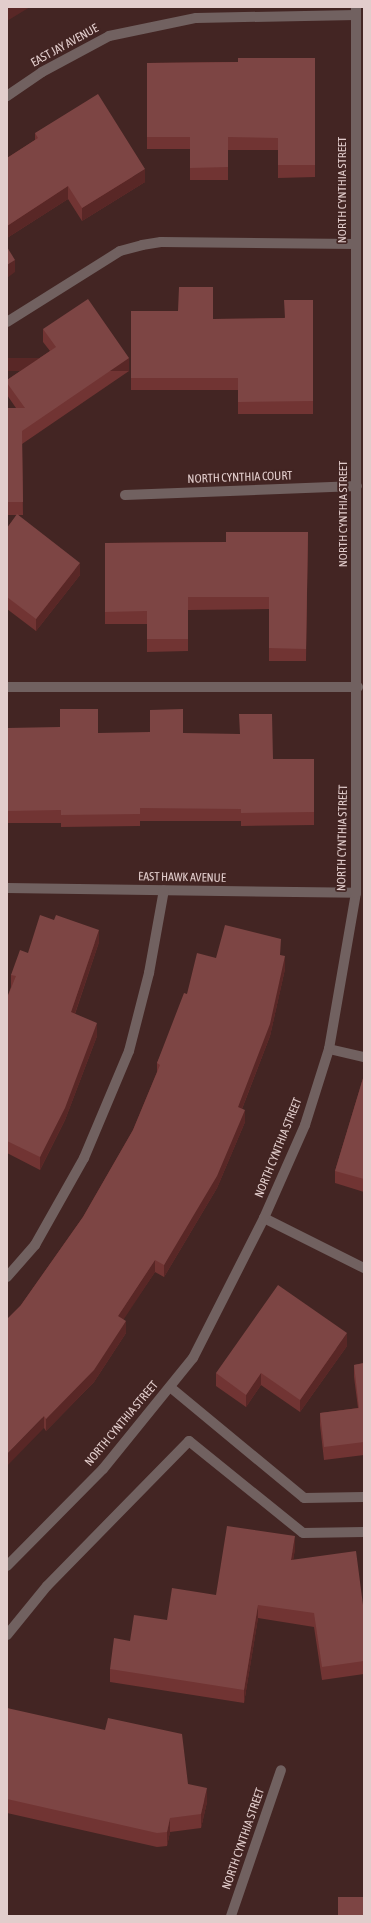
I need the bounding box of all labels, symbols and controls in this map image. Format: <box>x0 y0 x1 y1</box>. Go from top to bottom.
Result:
street label: EAST JAY AVENUE <box>29 22 101 70</box>
street label: NORTH CYNTHIA STREET <box>336 137 350 243</box>
street label: NORTH CYNTHIA STREET <box>337 461 351 567</box>
street label: NORTH CYNTHIA COURT <box>187 469 293 487</box>
street label: NORTH CYNTHIA STREET <box>335 785 351 891</box>
street label: EAST HAWK AVENUE <box>138 870 226 886</box>
street label: NORTH CYNTHIA STREET <box>252 1096 306 1200</box>
street label: NORTH CYNTHIA STREET <box>82 1379 162 1469</box>
street label: NORTH CYNTHIA STREET <box>220 1786 268 1892</box>

